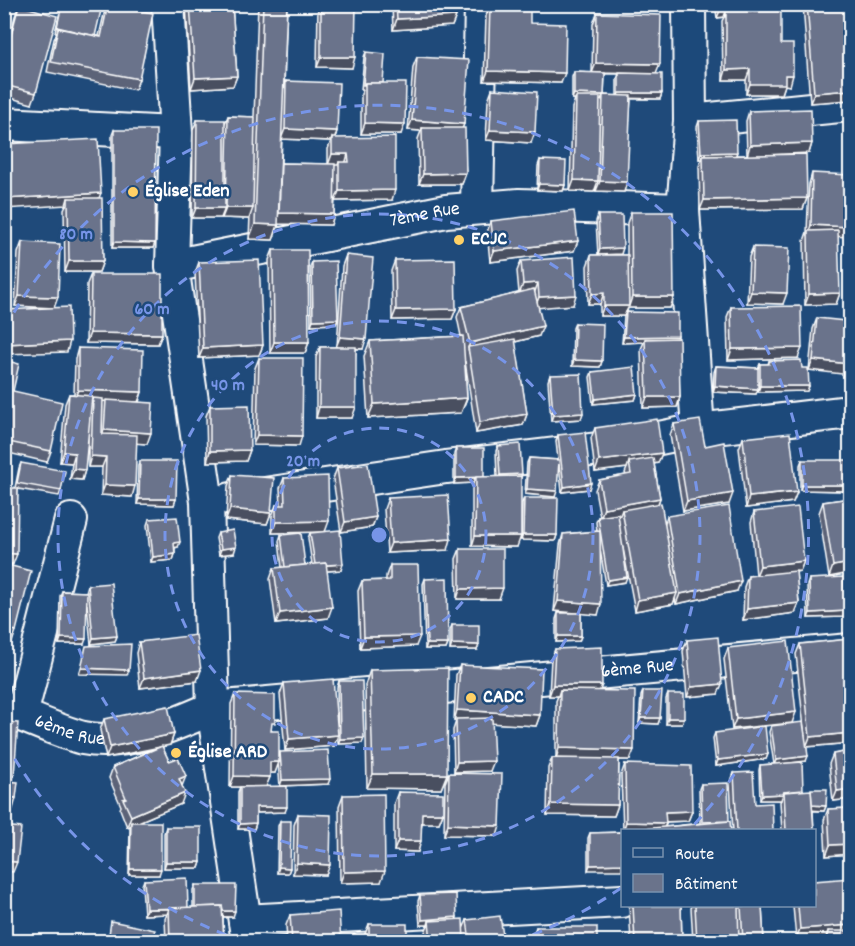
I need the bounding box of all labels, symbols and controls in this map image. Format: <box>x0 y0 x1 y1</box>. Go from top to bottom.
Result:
place label: Église Eden <box>145 178 230 206</box>
marker: Église Eden <box>126 185 140 199</box>
street label: 7ème Rue <box>388 196 461 236</box>
text: 80 m <box>59 223 93 248</box>
place label: ECJC <box>471 226 507 254</box>
marker: ECJC <box>452 233 466 247</box>
text: 60 m <box>134 298 170 323</box>
text: 40 m <box>211 374 245 399</box>
text: 20 m <box>286 450 320 475</box>
centre of rings <box>369 525 389 545</box>
street label: 6ème Rue <box>600 652 675 687</box>
place label: CADC <box>483 684 524 712</box>
marker: CADC <box>464 691 478 705</box>
street label: 6ème Rue <box>30 708 105 754</box>
place label: Église ARD <box>188 739 268 767</box>
marker: Église ARD <box>169 746 183 760</box>
legend <box>621 829 816 907</box>
text: Route <box>675 843 714 868</box>
text: Bâtiment <box>675 873 738 898</box>

